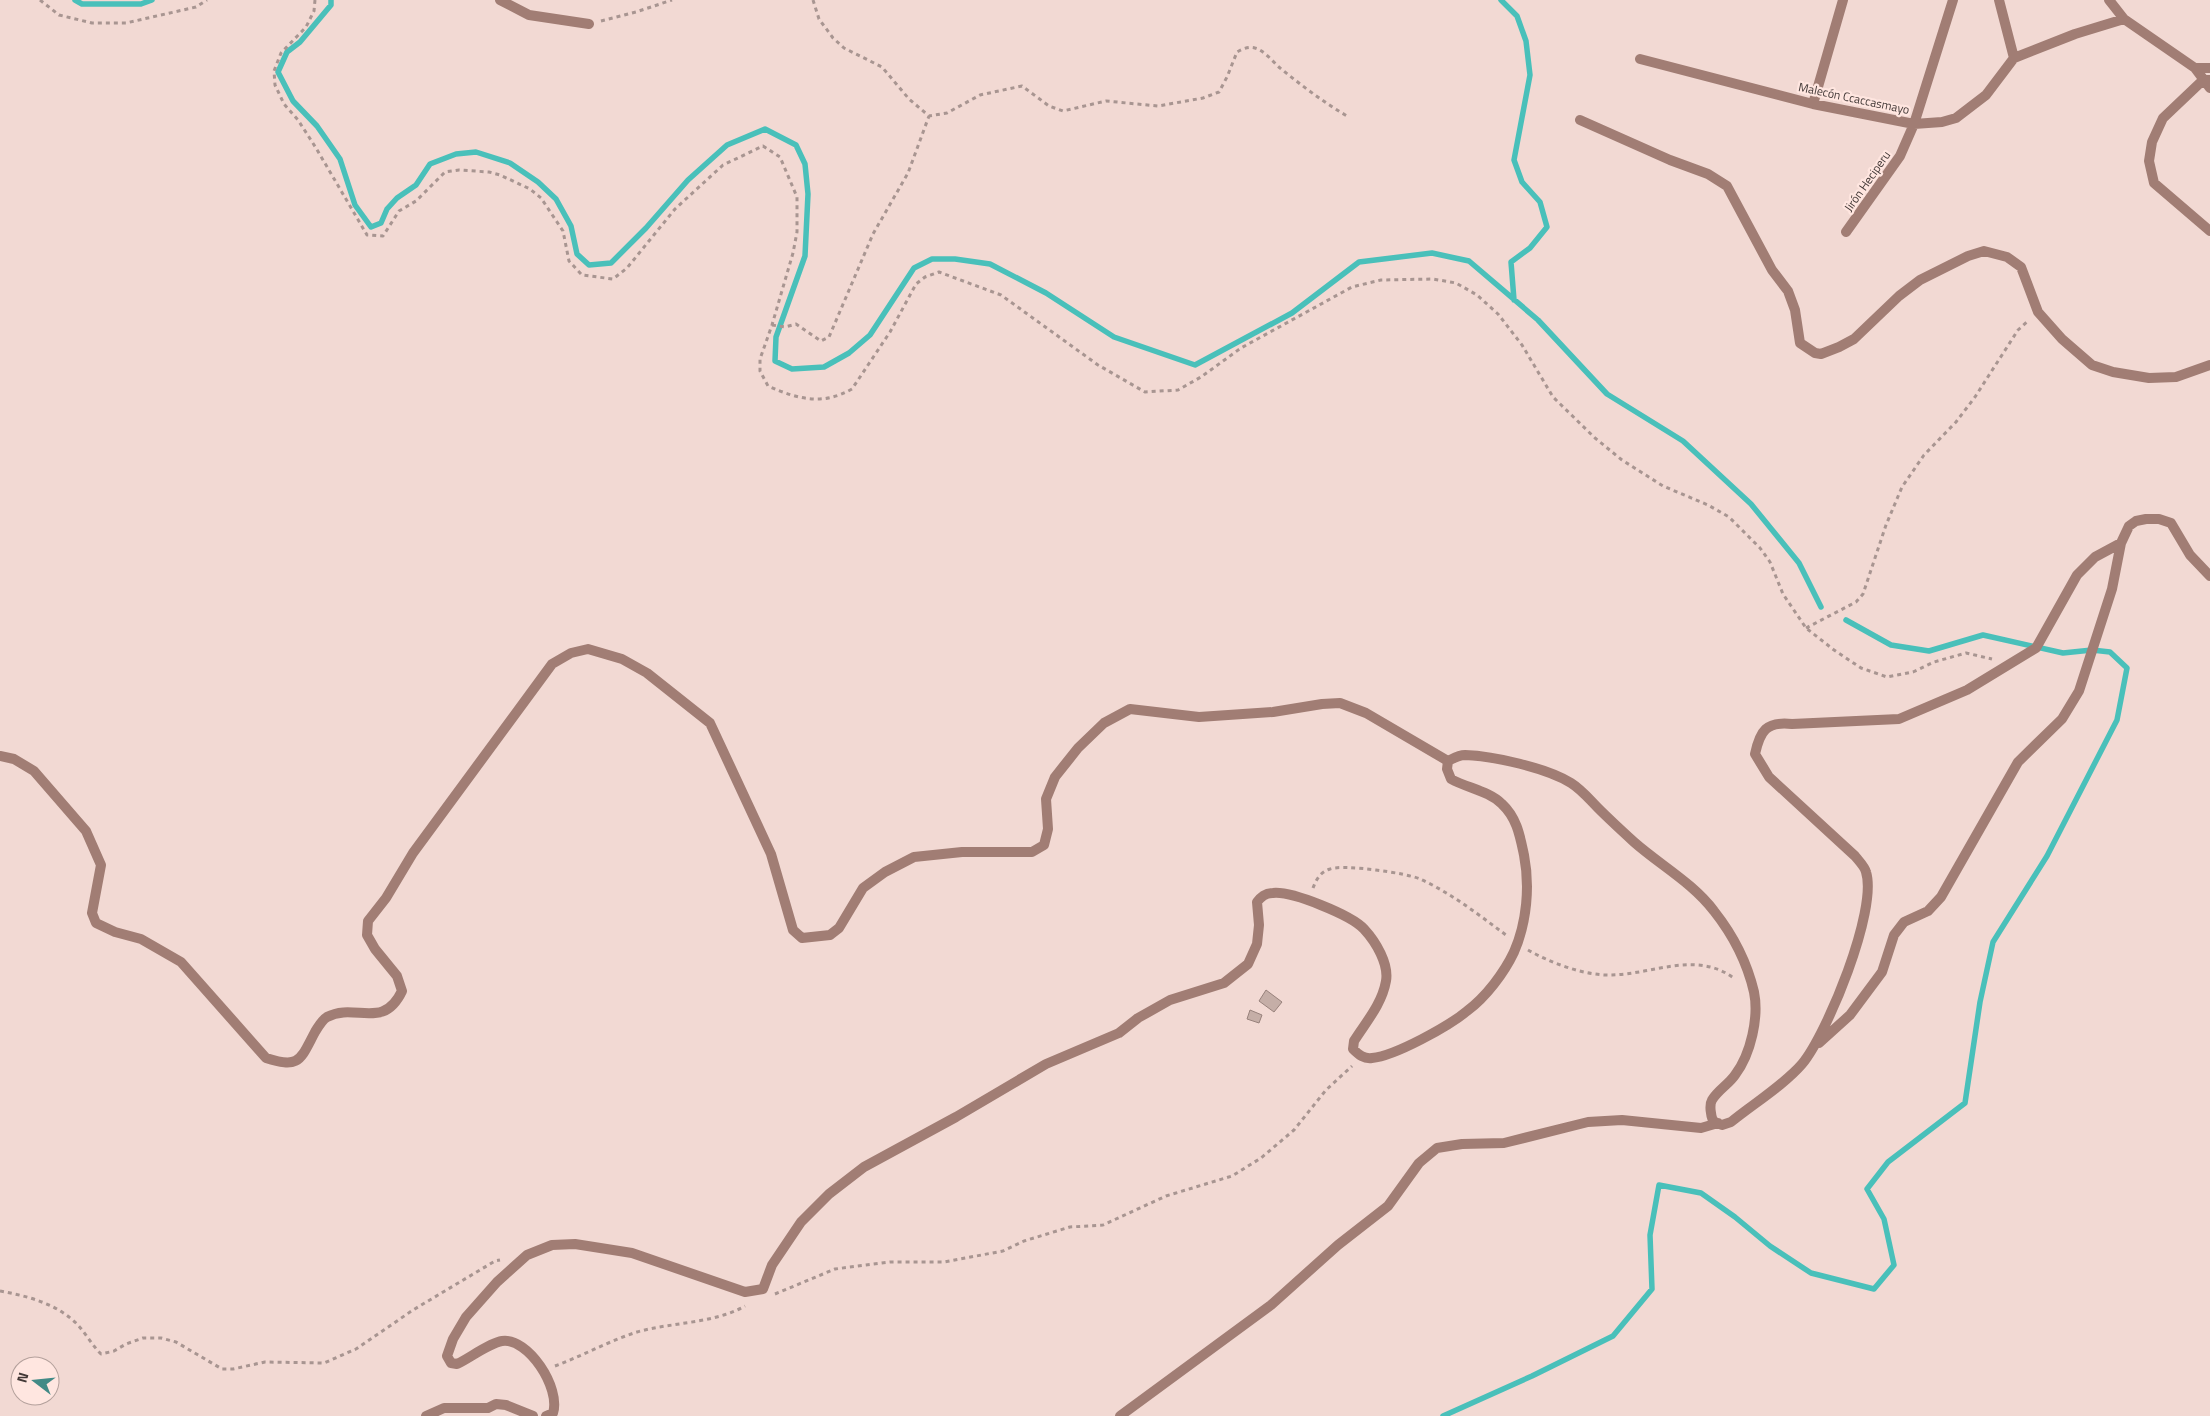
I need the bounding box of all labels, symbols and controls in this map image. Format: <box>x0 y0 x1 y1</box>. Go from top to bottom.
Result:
street label: Malecón Ccaccasmayo <box>1797 77 1911 119</box>
street label: Jirón Heciperu <box>1839 147 1895 215</box>
north arrow <box>10 1356 60 1406</box>
text: N <box>11 1370 33 1385</box>

